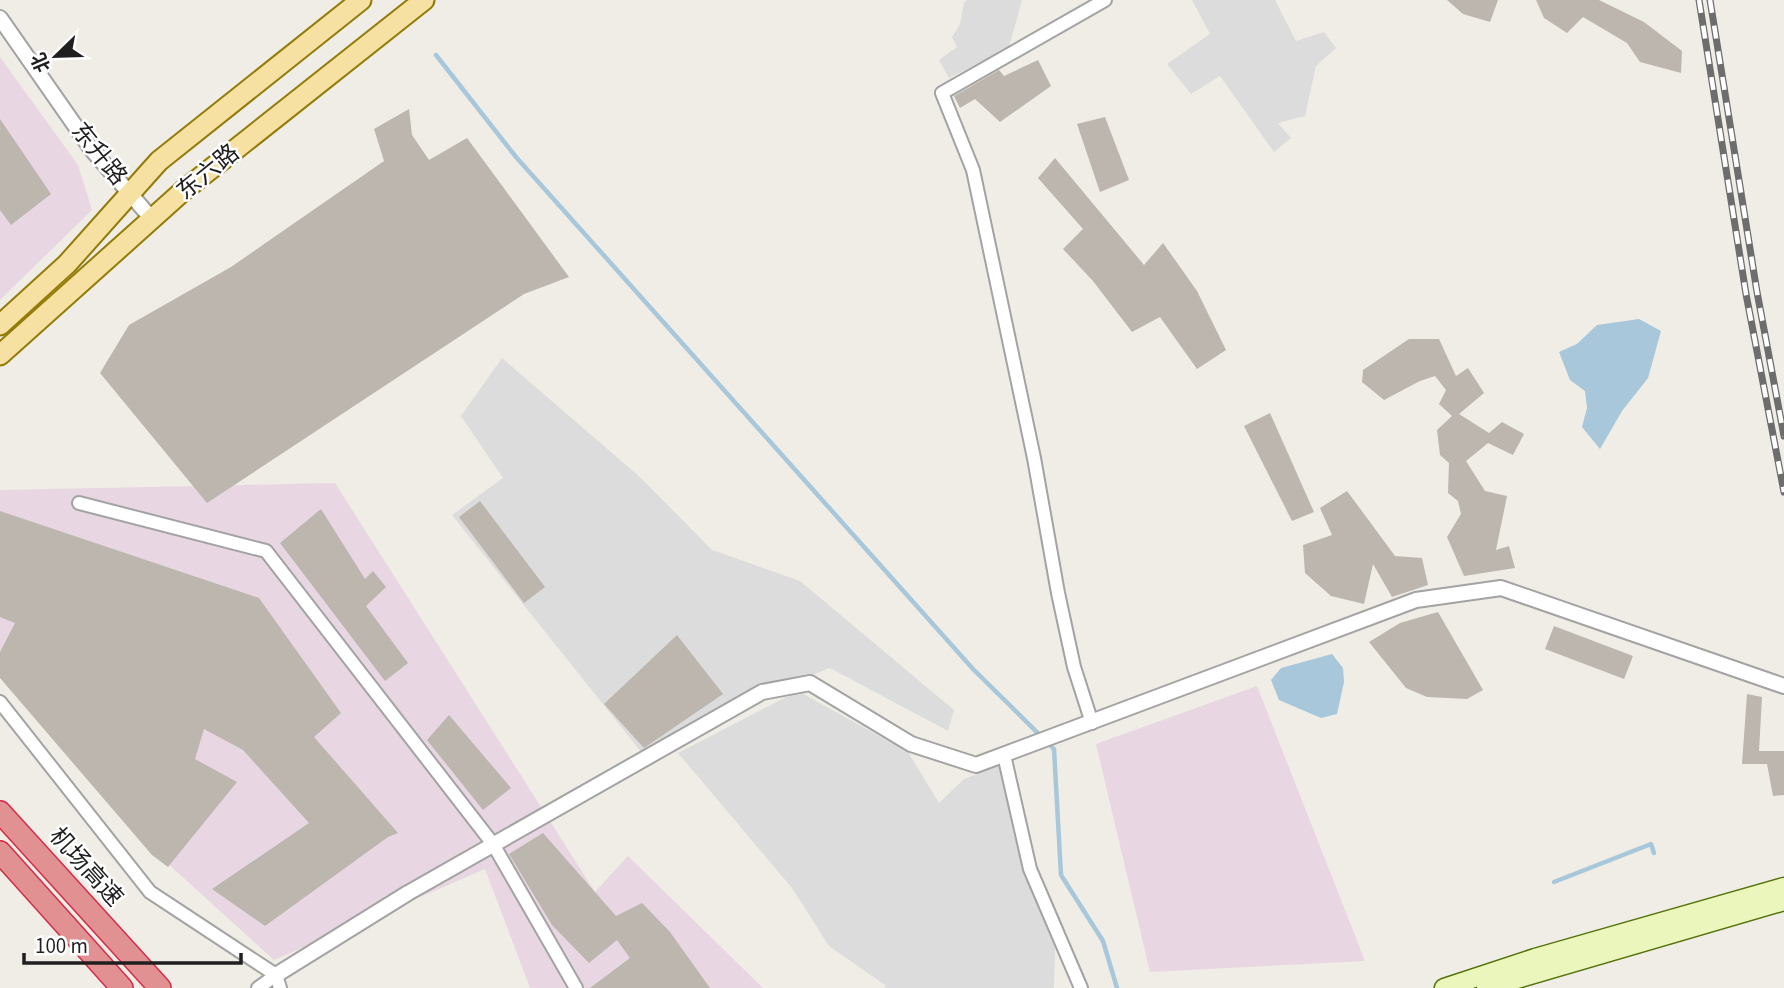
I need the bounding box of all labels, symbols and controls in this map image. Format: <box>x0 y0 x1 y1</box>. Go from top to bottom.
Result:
north arrow <box>21 21 91 91</box>
text: 北 <box>26 48 58 76</box>
street label: 东升路 <box>63 115 135 193</box>
street label: 东六路 <box>169 136 247 208</box>
street label: 机场高速 <box>41 820 131 914</box>
scale bar <box>24 922 242 966</box>
text: 100 m <box>35 931 88 961</box>

